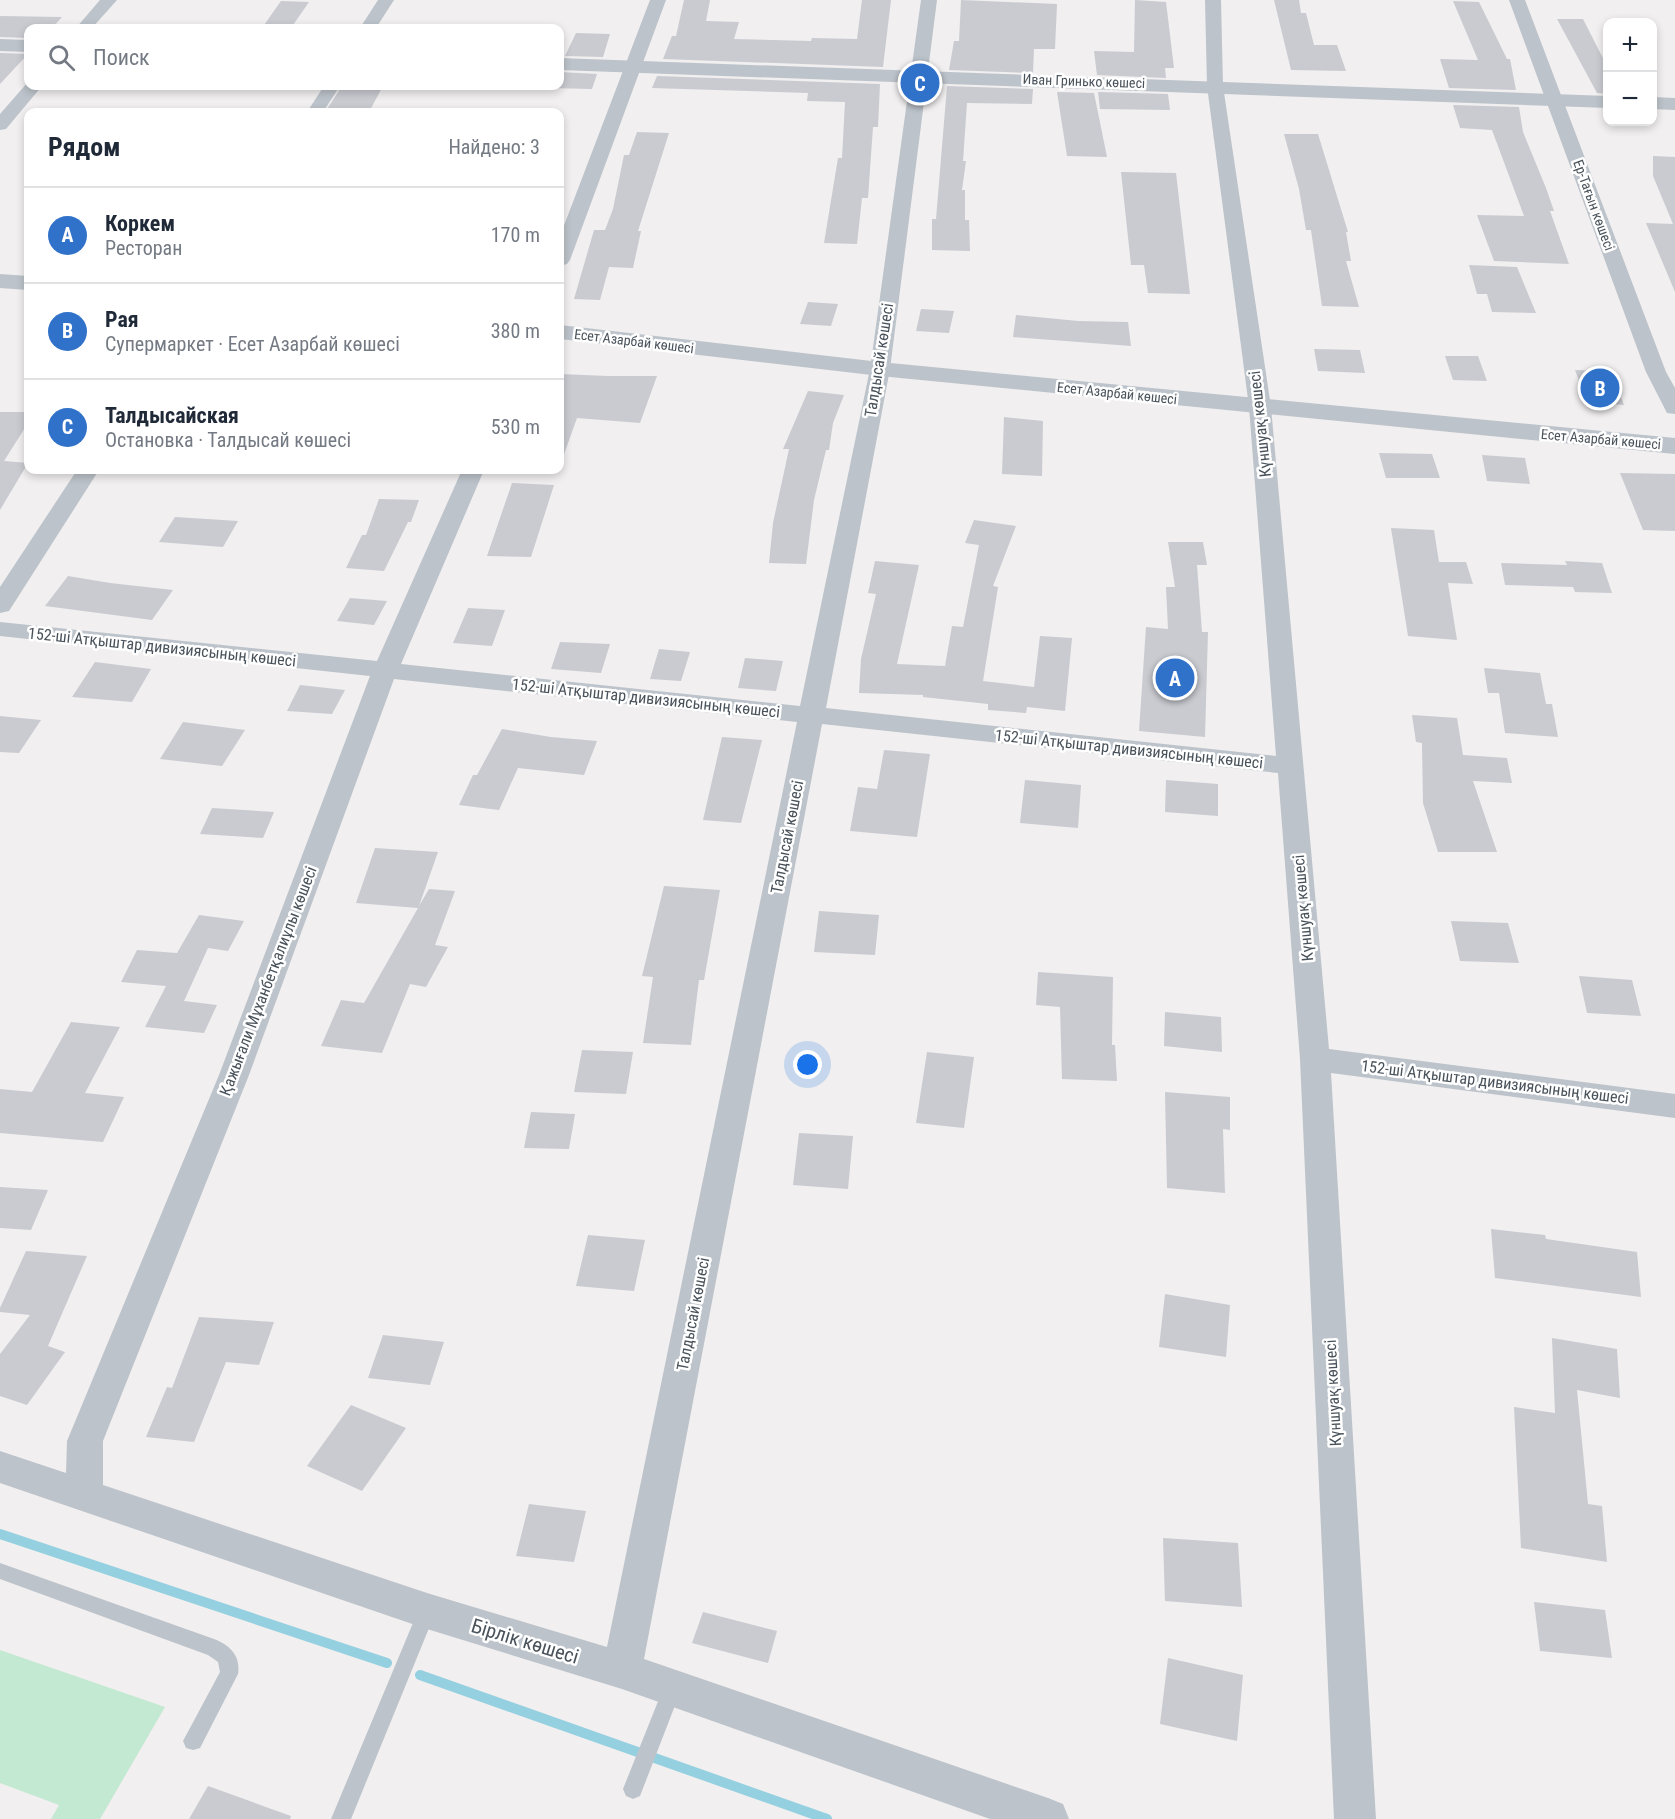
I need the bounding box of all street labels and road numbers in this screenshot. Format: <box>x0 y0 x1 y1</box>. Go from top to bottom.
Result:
street label: Иван Гринько көшесі <box>1022 71 1146 91</box>
street label: Ер-Тағын көшесі <box>1570 157 1618 253</box>
street label: Талдысай көшесі <box>861 302 897 418</box>
street label: Есет Азарбай көшесі <box>573 326 695 356</box>
street label: Күншуақ көшесі <box>1245 370 1275 478</box>
street label: Есет Азарбай көшесі <box>1056 379 1178 407</box>
street label: Есет Азарбай көшесі <box>1540 426 1662 452</box>
street label: 152-ші Атқыштар дивизиясының көшесі <box>27 623 297 671</box>
street label: 152-ші Атқыштар дивизиясының көшесі <box>511 674 781 722</box>
street label: 152-ші Атқыштар дивизиясының көшесі <box>994 725 1264 773</box>
street label: Талдысай көшесі <box>767 779 807 895</box>
street label: Күншуақ көшесі <box>1289 854 1317 962</box>
street label: Қажығали Мұханбетқалиұлы көшесі <box>215 864 321 1098</box>
street label: 152-ші Атқыштар дивизиясының көшесі <box>1360 1056 1630 1108</box>
street label: Талдысай көшесі <box>673 1256 713 1372</box>
street label: Күншуақ көшесі <box>1321 1339 1345 1447</box>
street label: Бірлік көшесі <box>468 1613 582 1669</box>

